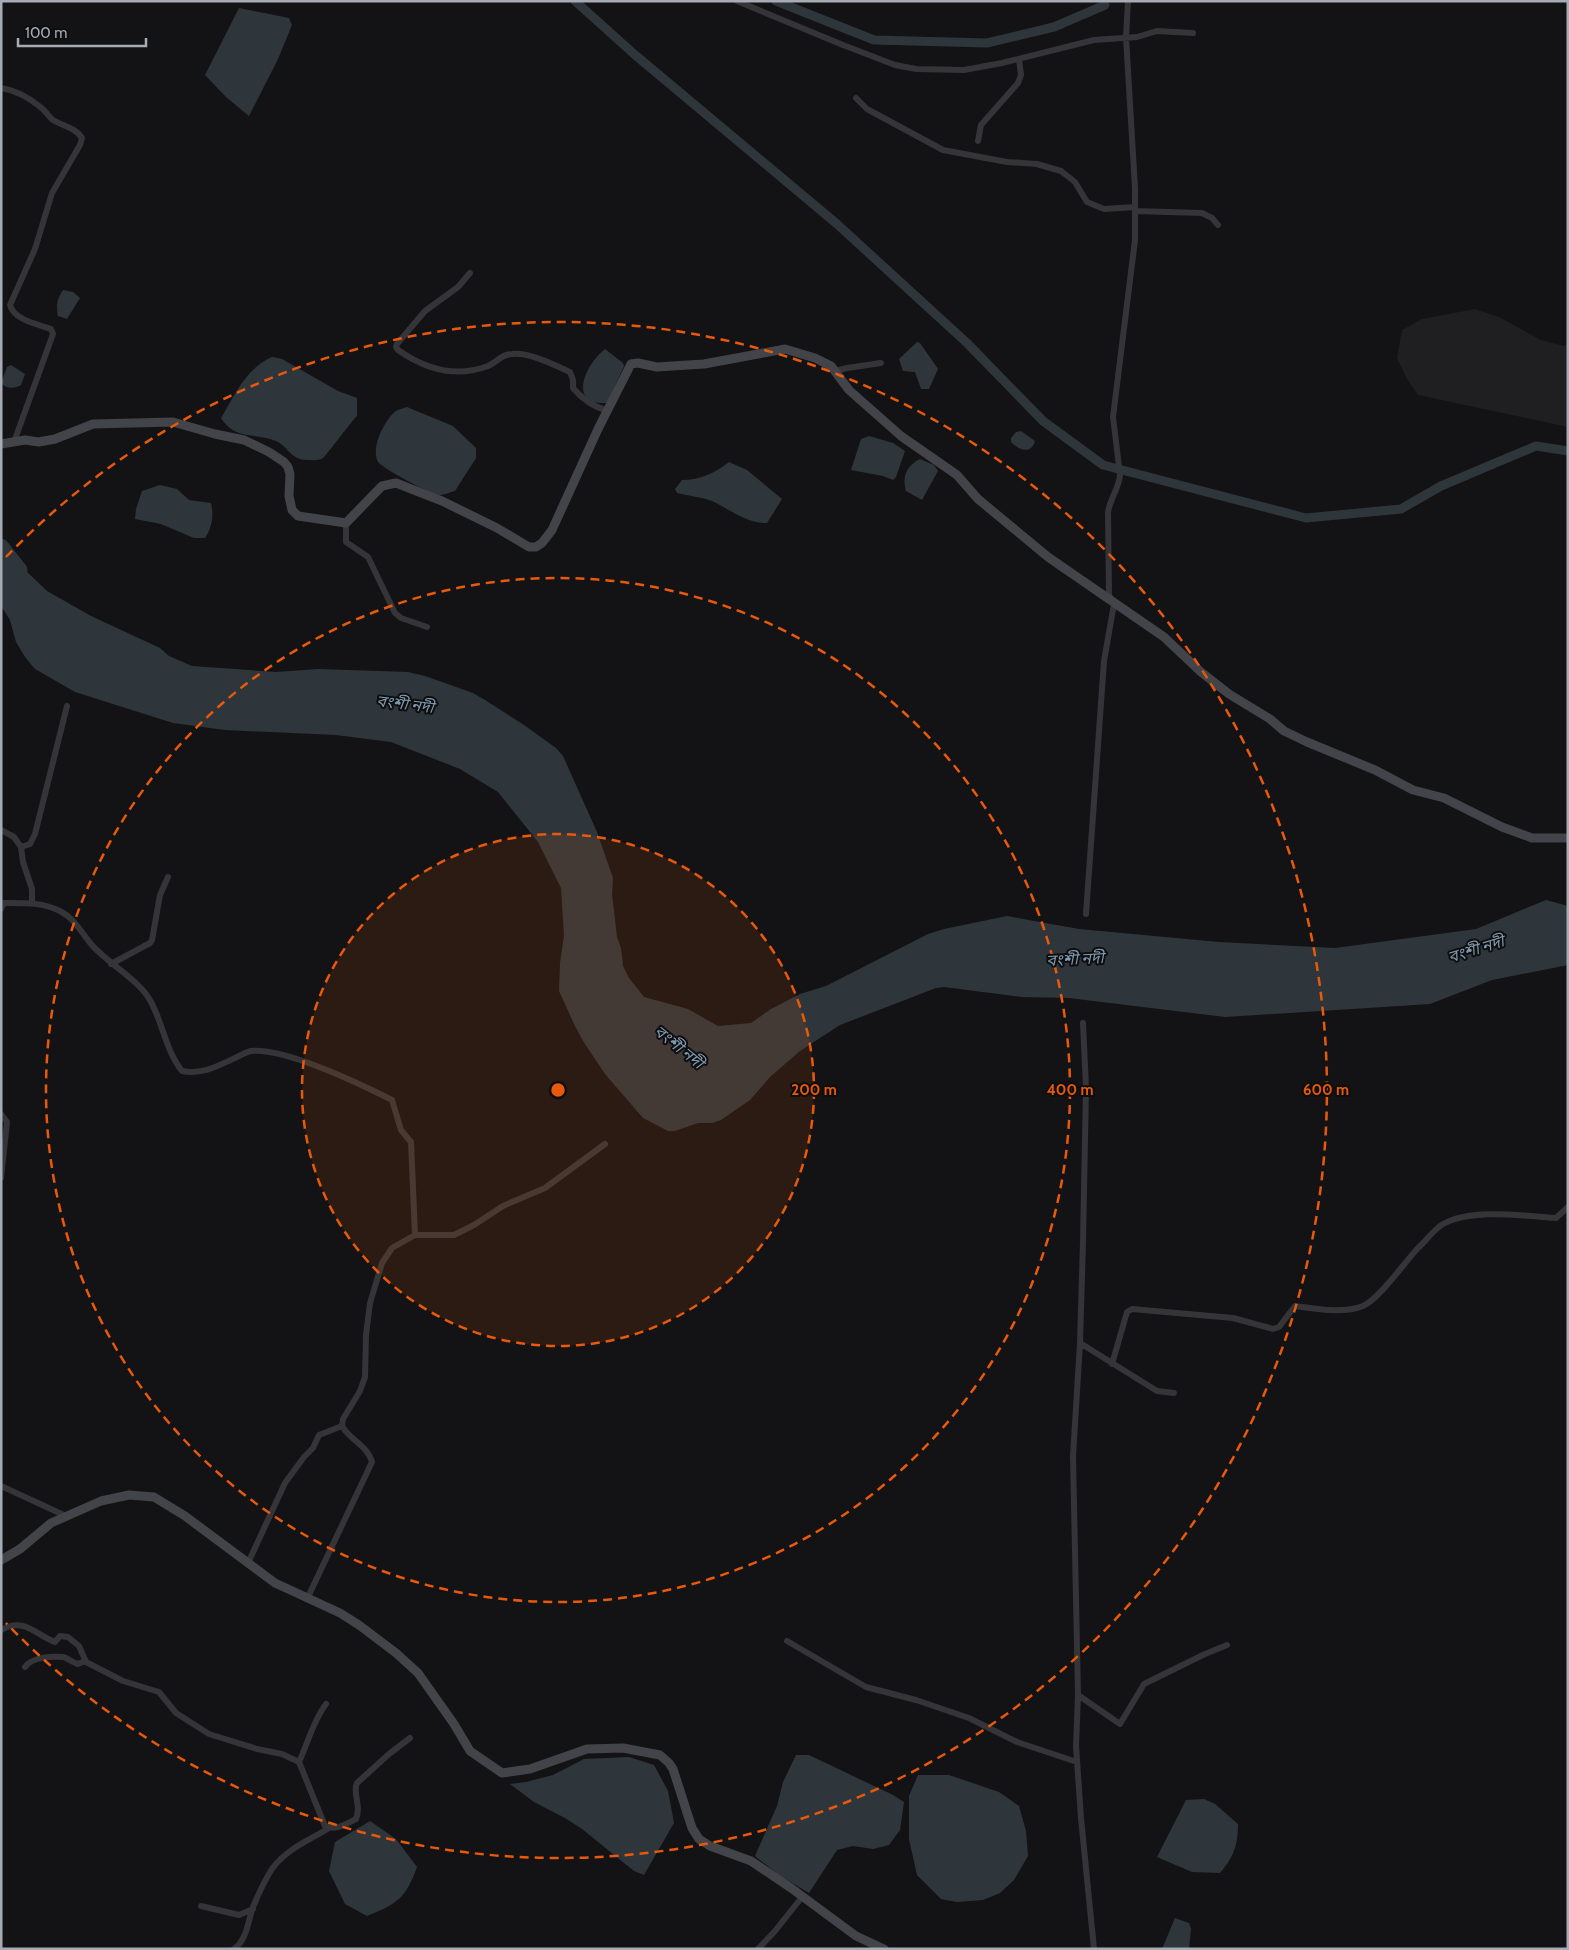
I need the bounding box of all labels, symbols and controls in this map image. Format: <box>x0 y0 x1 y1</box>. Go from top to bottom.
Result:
scale bar <box>18 15 145 47</box>
text: 100 m <box>25 24 67 42</box>
water label: বংশী নদী <box>375 691 438 717</box>
water label: বংশী নদী <box>1446 931 1509 967</box>
water label: বংশী নদী <box>1046 948 1107 970</box>
water label: বংশী নদী <box>651 1021 710 1074</box>
centre of rings <box>549 1081 567 1099</box>
text: 200 m <box>791 1081 837 1099</box>
text: 400 m <box>1047 1081 1093 1099</box>
text: 600 m <box>1303 1081 1349 1099</box>

